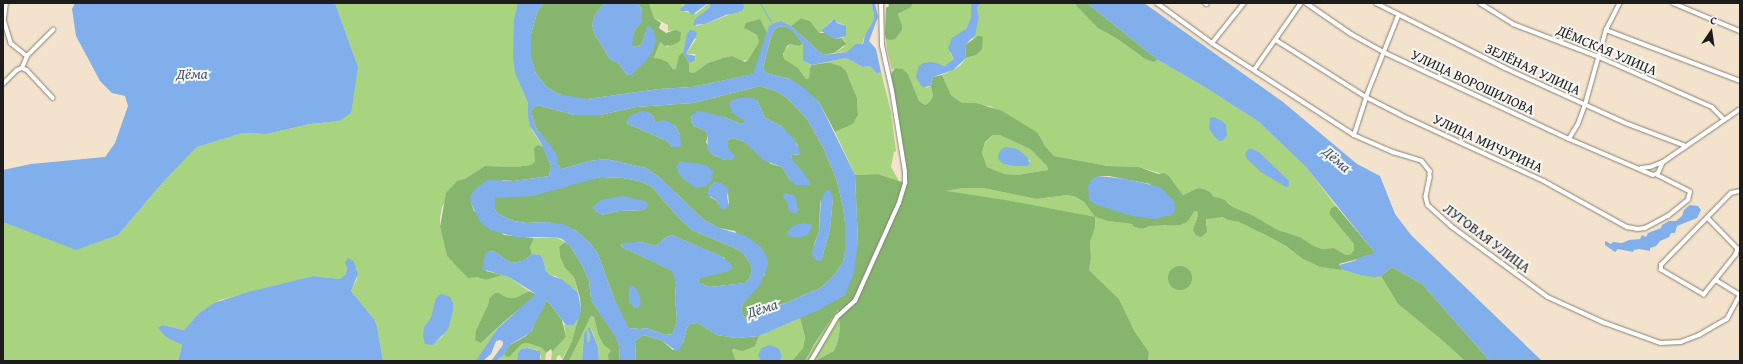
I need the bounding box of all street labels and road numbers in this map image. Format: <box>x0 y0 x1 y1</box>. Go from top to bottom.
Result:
street label: ДЁМСКАЯ УЛИЦА <box>1554 21 1660 79</box>
street label: ЗЕЛЁНАЯ УЛИЦА <box>1482 39 1584 99</box>
street label: УЛИЦА ВОРОШИЛОВА <box>1408 46 1538 118</box>
street label: УЛИЦА МИЧУРИНА <box>1430 110 1546 176</box>
street label: ЛУГОВАЯ УЛИЦА <box>1440 200 1534 276</box>

